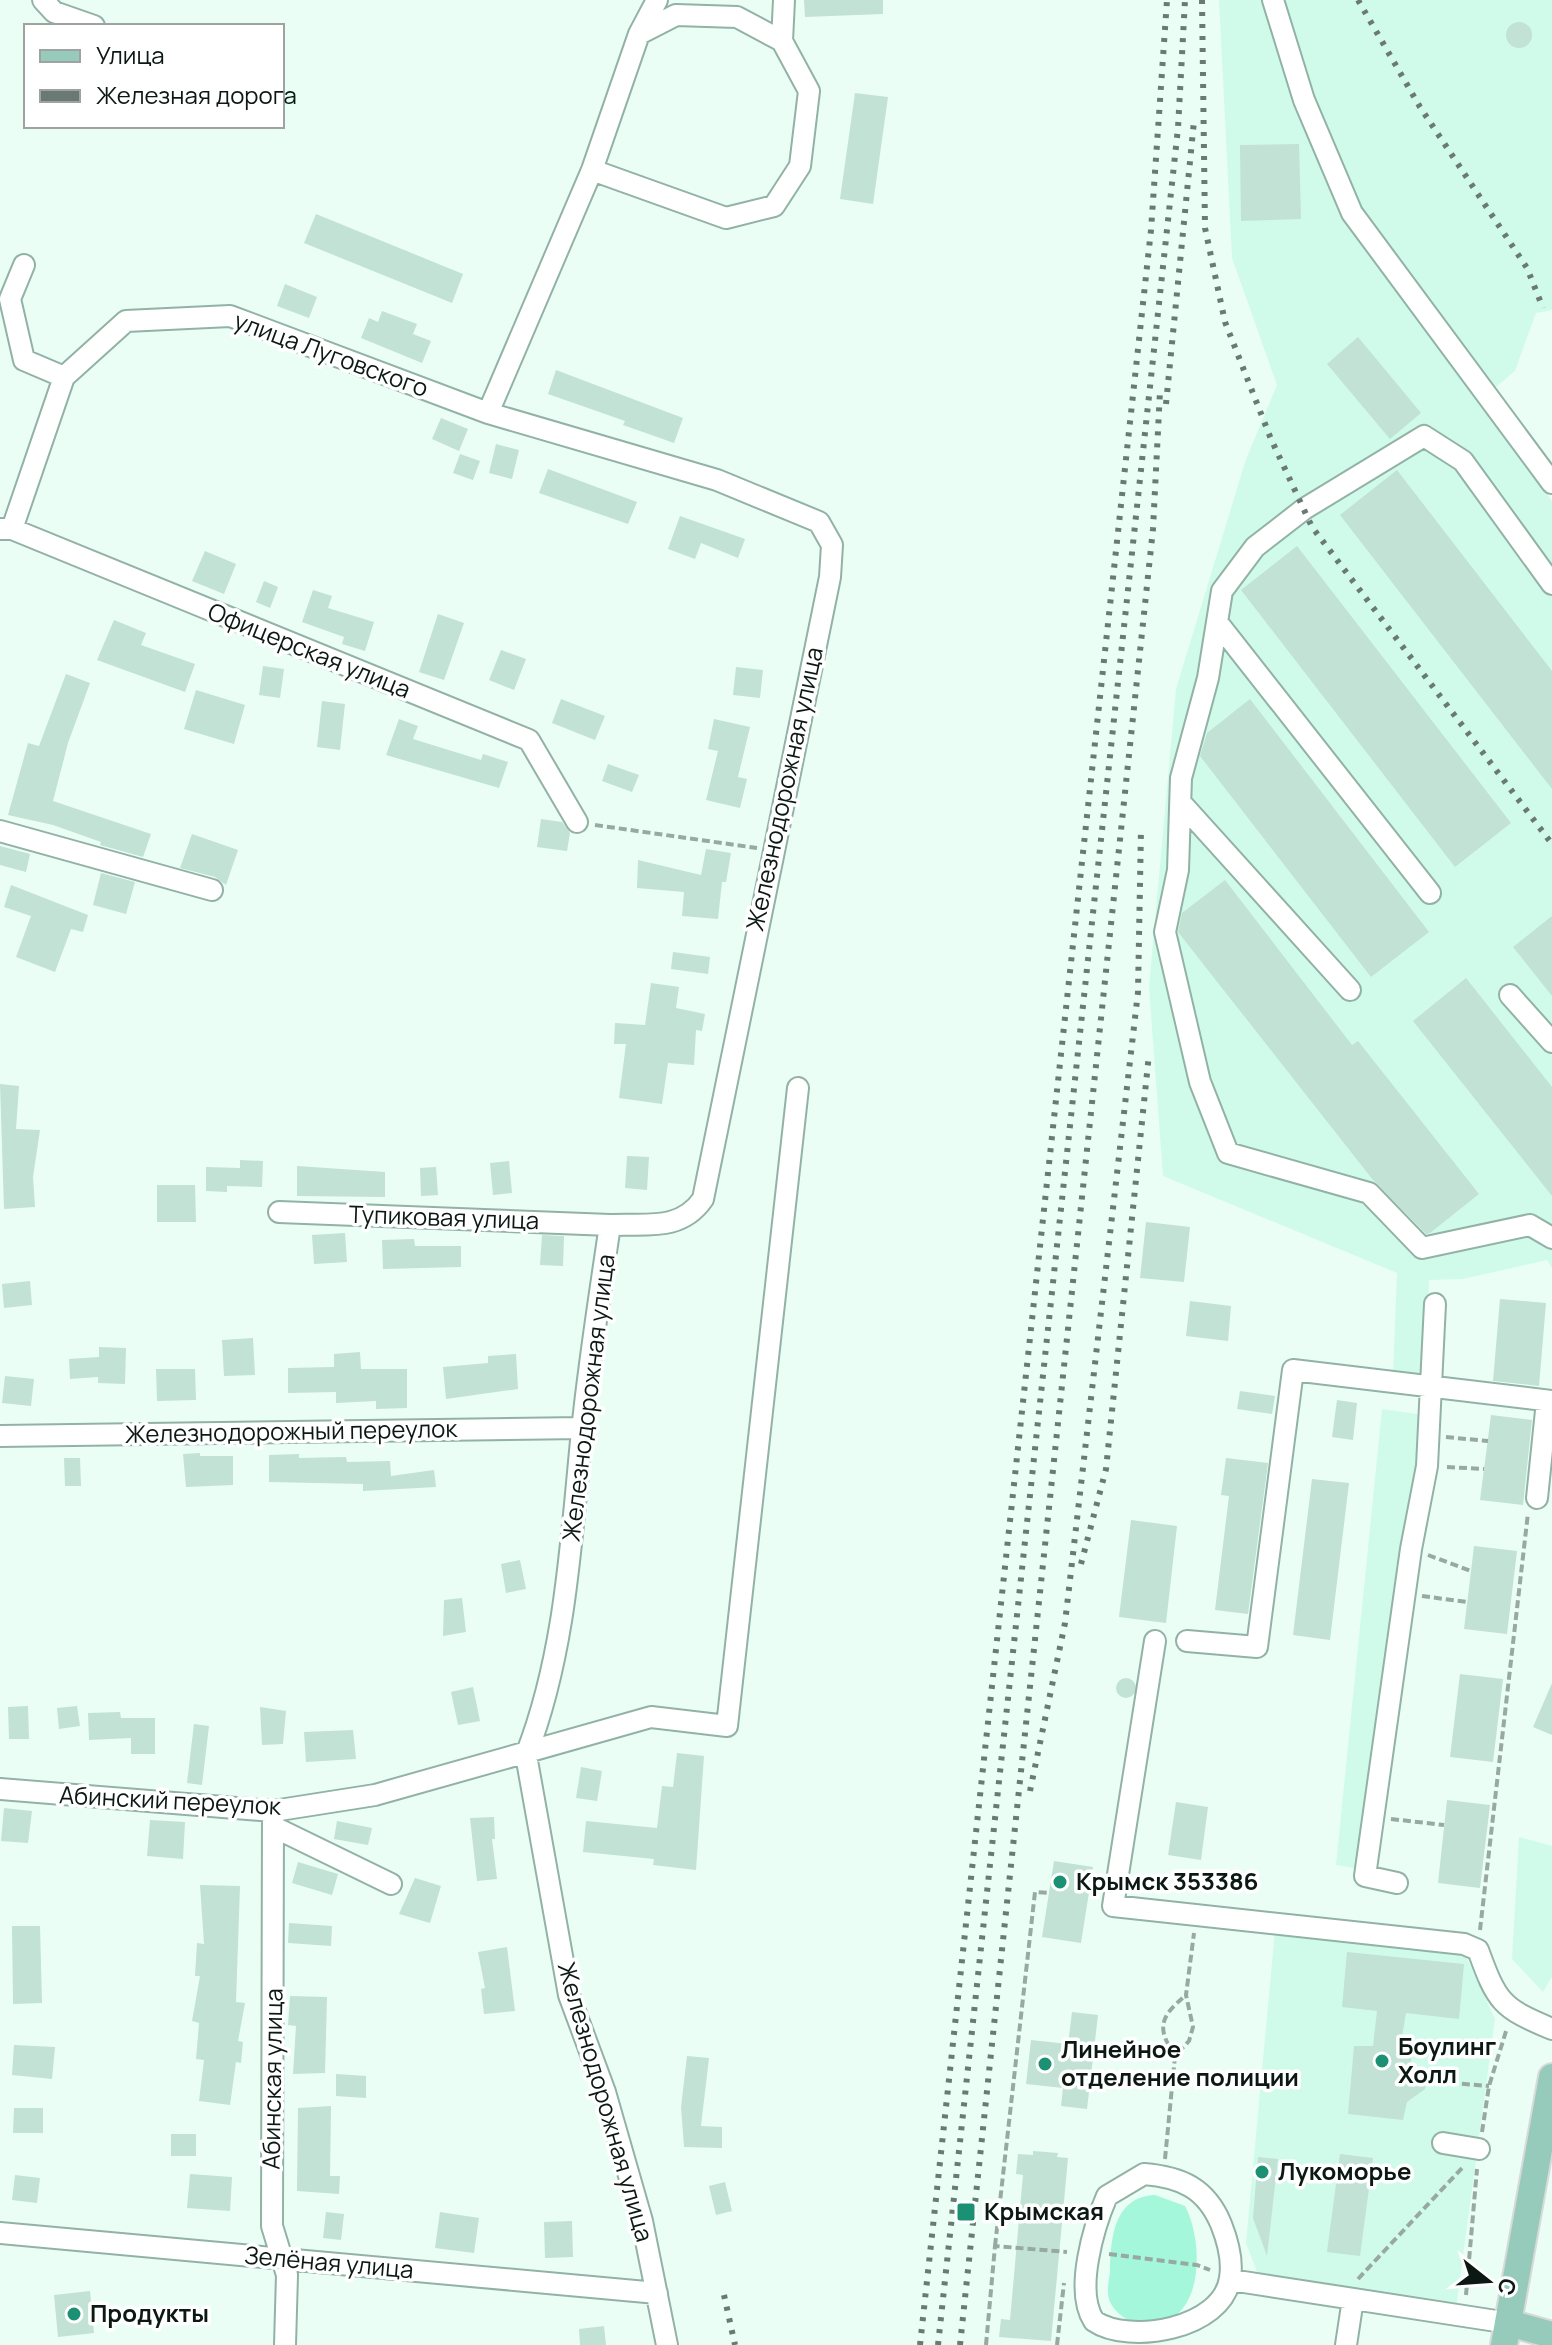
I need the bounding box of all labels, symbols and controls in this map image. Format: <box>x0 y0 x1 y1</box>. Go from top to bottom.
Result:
legend <box>24 24 284 128</box>
text: Улица <box>96 38 165 71</box>
text: Железная дорога <box>96 78 297 111</box>
street label: улица Луговского <box>230 303 433 404</box>
street label: Офицерская улица <box>203 594 416 705</box>
street label: Железнодорожная улица <box>737 644 830 934</box>
street label: Тупиковая улица <box>348 1197 540 1236</box>
street label: Железнодорожная улица <box>553 1252 622 1543</box>
street label: Железнодорожный переулок <box>124 1411 459 1450</box>
street label: Абинский переулок <box>58 1777 283 1822</box>
place label: Крымск 353386 <box>1076 1864 1259 1897</box>
marker: Крымск 353386 <box>1051 1873 1069 1891</box>
street label: Железнодорожная улица <box>551 1958 662 2245</box>
street label: Абинская улица <box>253 1988 290 2170</box>
place label: Боулинг Холл <box>1398 2029 1496 2090</box>
place label: Линейное отделение полиции <box>1061 2032 1299 2093</box>
marker: Боулинг Холл <box>1373 2052 1391 2070</box>
marker: Линейное отделение полиции <box>1036 2055 1054 2073</box>
place label: Лукоморье <box>1278 2154 1411 2187</box>
marker: Лукоморье <box>1253 2163 1271 2181</box>
place label: Крымская <box>984 2194 1104 2227</box>
marker: Крымская <box>955 2201 977 2223</box>
street label: Зелёная улица <box>243 2238 415 2285</box>
north arrow <box>1448 2241 1528 2321</box>
text: С <box>1490 2275 1524 2299</box>
place label: Продукты <box>90 2296 209 2329</box>
marker: Продукты <box>65 2305 83 2323</box>

